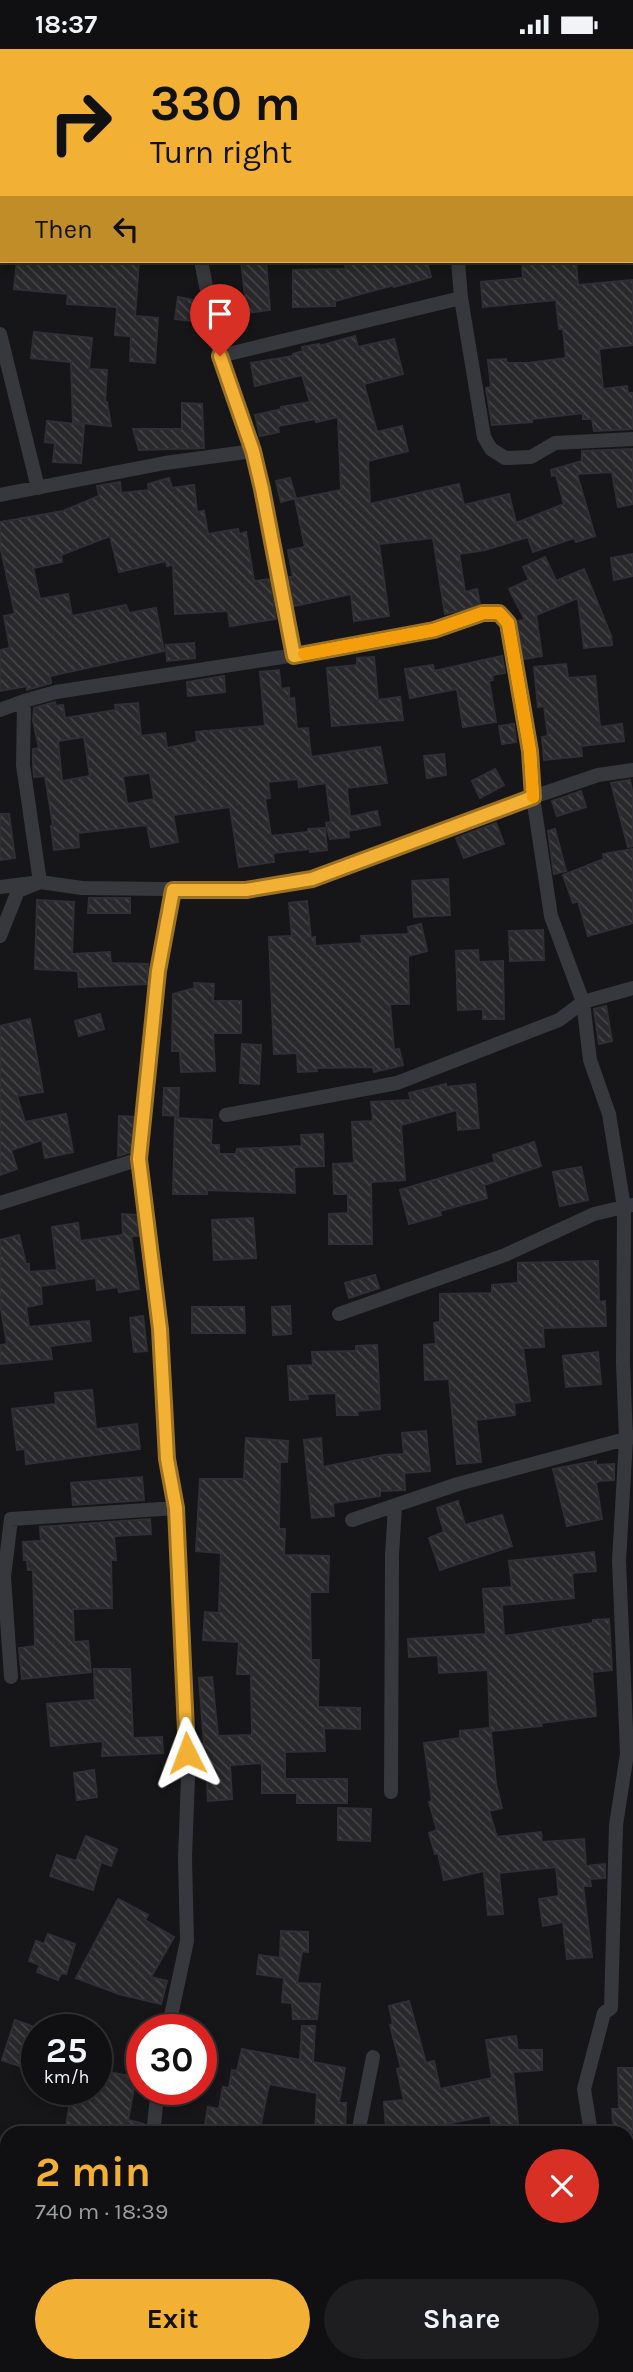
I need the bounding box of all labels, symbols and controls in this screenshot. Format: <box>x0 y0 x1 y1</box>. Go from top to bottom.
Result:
text: 18:37 <box>35 9 97 40</box>
text: 330 m <box>150 75 301 132</box>
icon: right <box>35 77 126 168</box>
text: Turn right <box>150 134 292 171</box>
icon: left <box>107 210 145 248</box>
text: Then <box>35 214 93 245</box>
pin <box>190 284 250 356</box>
icon: arrive <box>201 295 239 333</box>
position arrow <box>150 1716 224 1790</box>
speed limit sign: 30 <box>126 2014 217 2105</box>
text: 25 <box>46 2030 87 2071</box>
text: km/h <box>44 2066 89 2088</box>
text: 2 min <box>35 2147 151 2197</box>
button: close <box>525 2149 599 2223</box>
text: 740 m · 18:39 <box>35 2198 168 2225</box>
button: Exit <box>35 2279 310 2359</box>
button: Share <box>324 2279 599 2359</box>

